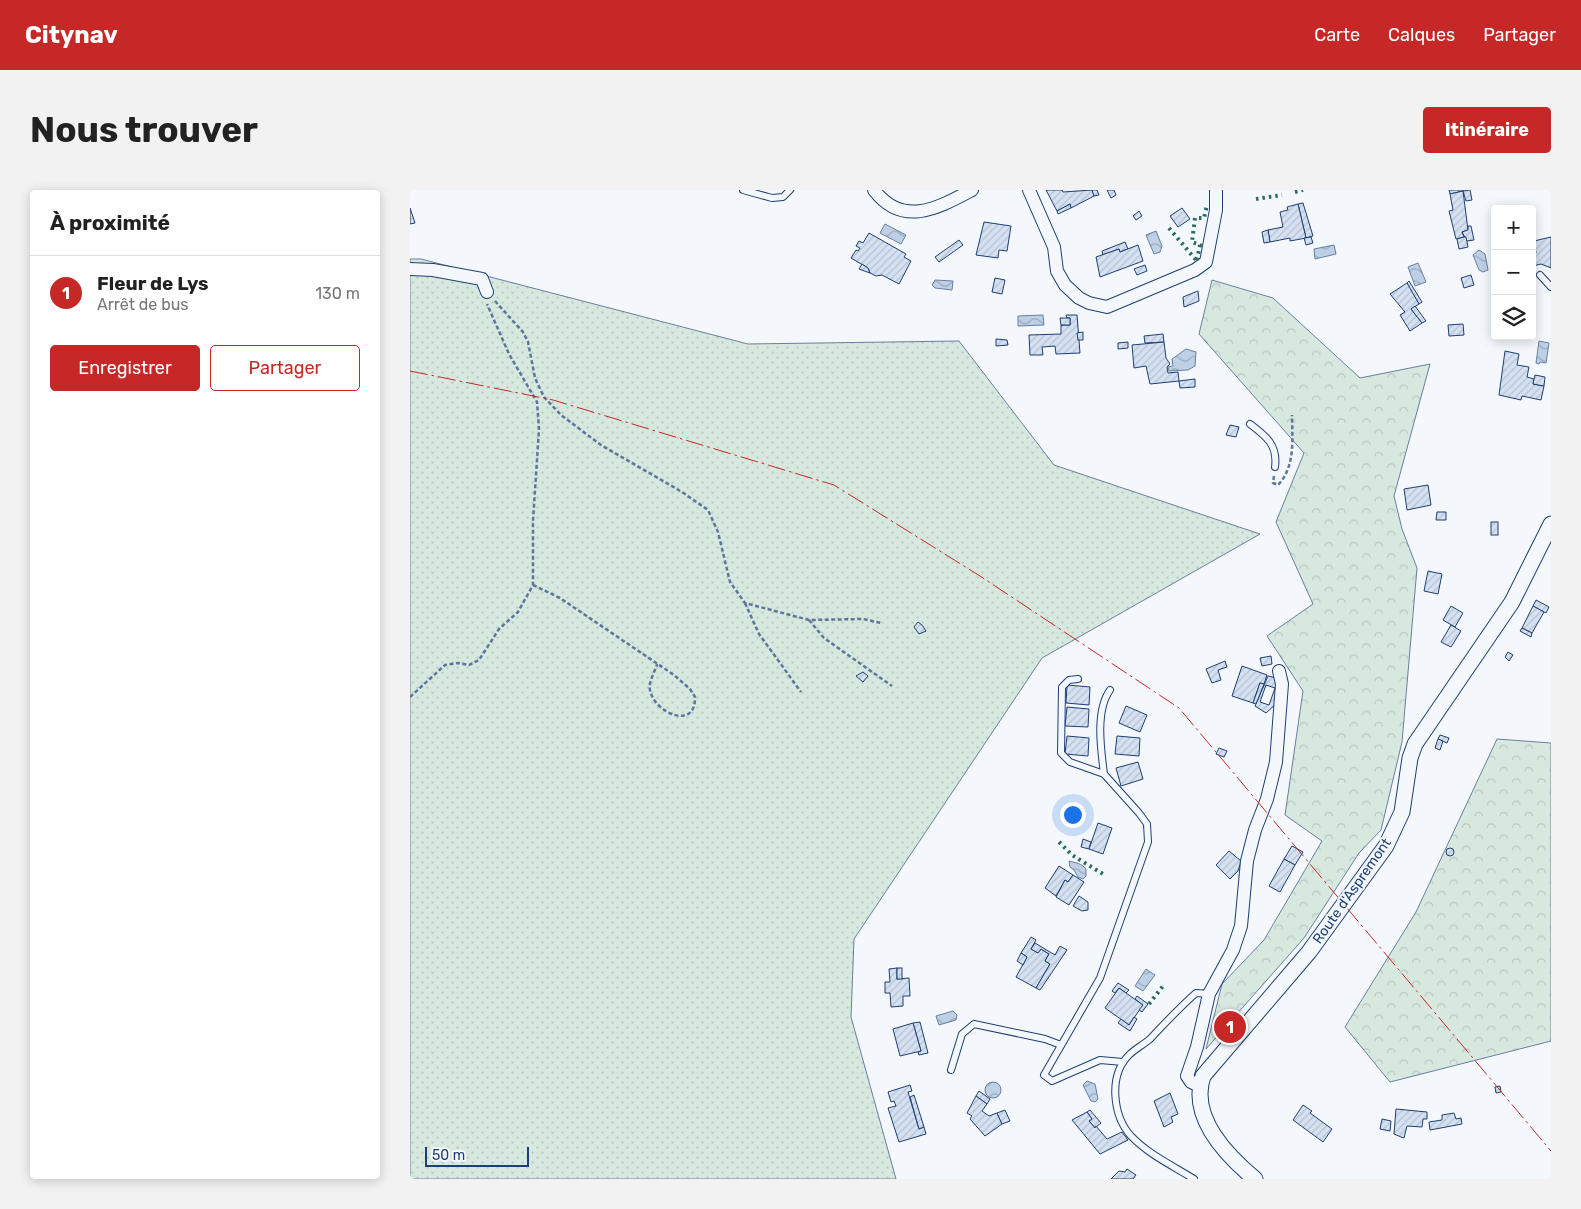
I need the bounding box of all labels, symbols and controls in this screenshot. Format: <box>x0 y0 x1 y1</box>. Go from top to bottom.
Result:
text: Citynav <box>25 21 118 49</box>
text: Carte <box>1314 24 1360 46</box>
text: Calques <box>1388 24 1455 46</box>
text: Partager <box>1483 24 1556 46</box>
button: Itinéraire <box>1423 107 1551 153</box>
text: Nous trouver <box>30 109 258 151</box>
map controls <box>1491 205 1536 340</box>
button: + <box>1491 205 1536 250</box>
text: À proximité <box>50 210 170 235</box>
button: − <box>1491 250 1536 295</box>
text: Fleur de Lys <box>97 272 208 295</box>
text: 1 <box>62 284 70 303</box>
text: 130 m <box>315 284 360 303</box>
text: Arrêt de bus <box>97 295 189 314</box>
button: layers <box>1491 295 1536 340</box>
button: Enregistrer <box>50 345 200 391</box>
button: Partager <box>210 345 360 391</box>
your location <box>1060 802 1086 828</box>
street label: Route d'Aspremont <box>1309 835 1395 947</box>
pin: 1 <box>1214 1008 1246 1046</box>
scale bar <box>425 1144 529 1167</box>
text: 50 m <box>432 1147 465 1164</box>

